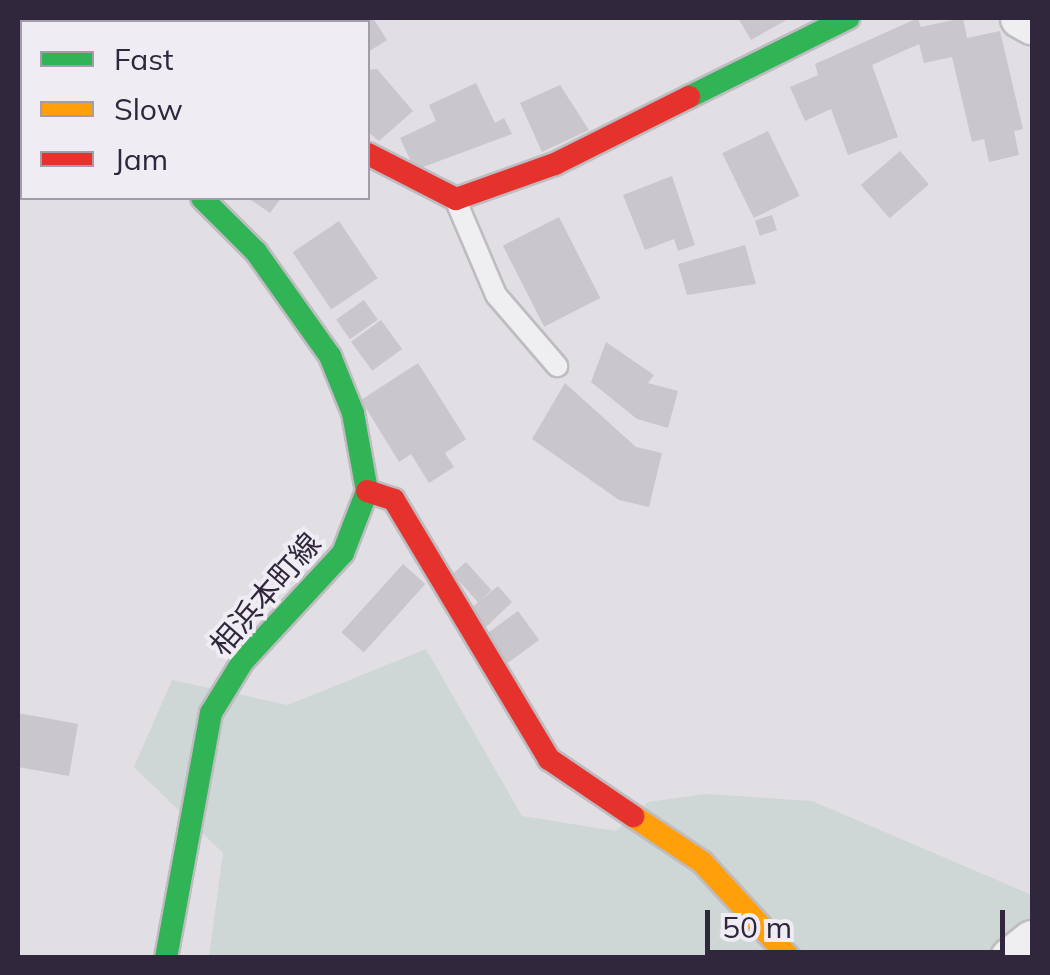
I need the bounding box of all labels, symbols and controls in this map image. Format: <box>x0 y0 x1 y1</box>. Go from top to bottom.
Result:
legend <box>20 20 370 200</box>
text: Fast <box>114 40 174 78</box>
text: Slow <box>114 90 183 128</box>
text: Jam <box>114 140 168 178</box>
street label: 相浜本町線 <box>202 526 328 662</box>
scale bar <box>710 890 1010 952</box>
text: 50 m <box>722 908 792 946</box>

